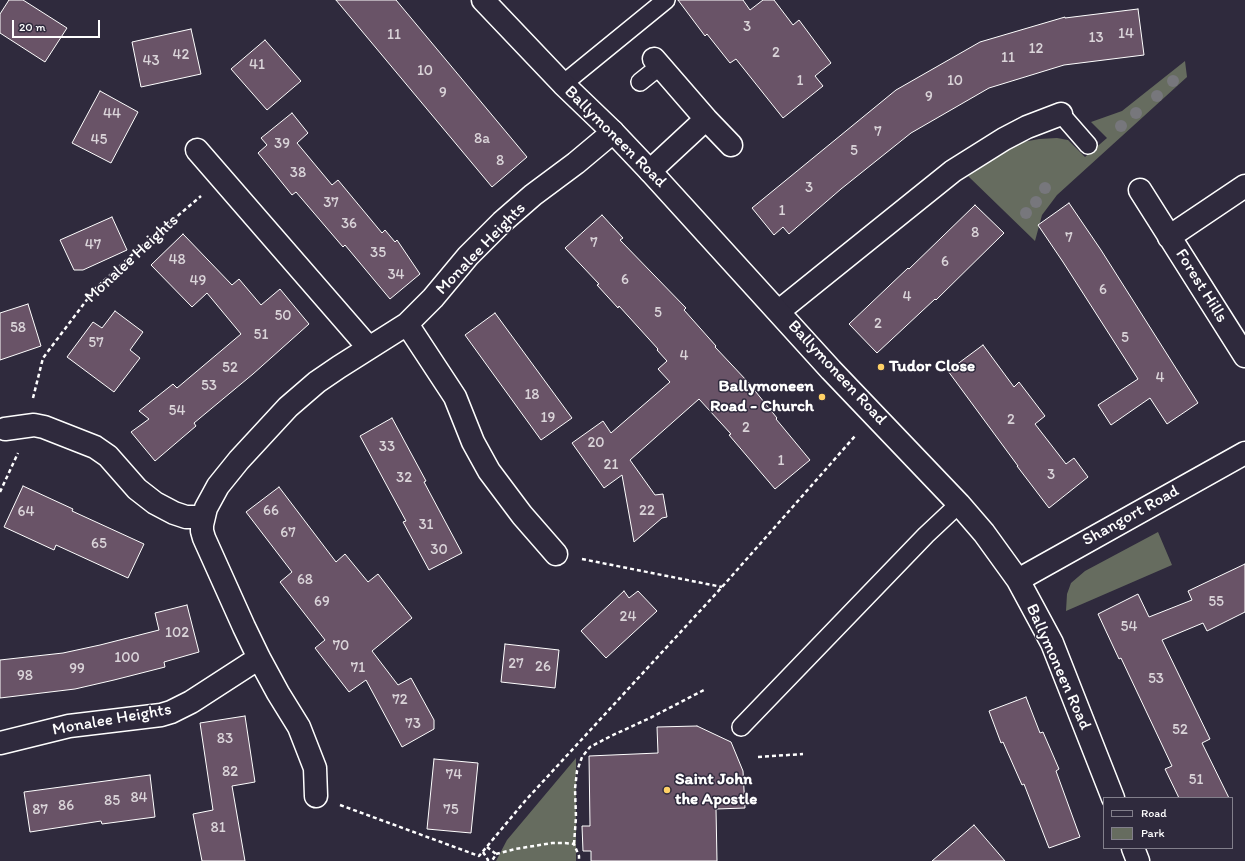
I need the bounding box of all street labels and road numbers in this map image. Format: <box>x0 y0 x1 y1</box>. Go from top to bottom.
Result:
street label: Ballymoneen Road <box>560 82 670 192</box>
street label: Monalee Heights <box>432 199 530 299</box>
street label: Monalee Heights <box>81 210 183 308</box>
street label: Forest Hills <box>1170 245 1232 327</box>
street label: Ballymoneen Road <box>783 316 891 430</box>
street label: Shangort Road <box>1079 481 1183 551</box>
street label: Ballymoneen Road <box>1021 601 1095 733</box>
street label: Monalee Heights <box>51 699 173 741</box>

